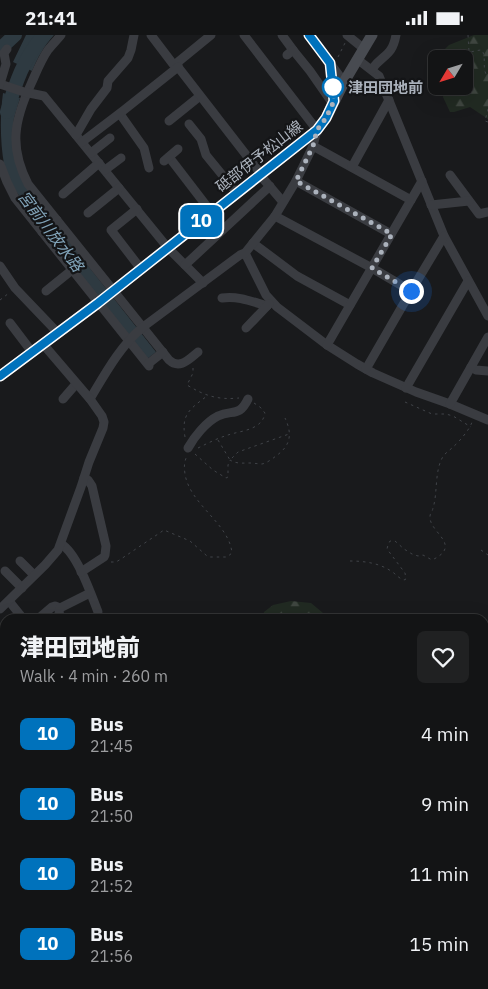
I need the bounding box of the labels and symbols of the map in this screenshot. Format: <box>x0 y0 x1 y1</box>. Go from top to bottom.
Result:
north arrow <box>428 50 472 95</box>
marker: 津田団地前 <box>322 76 344 98</box>
place label: 津田団地前 <box>348 78 423 97</box>
street label: 砥部伊予松山線 <box>212 116 306 196</box>
water label: 宮前川放水路 <box>14 187 89 277</box>
line badge: 10 <box>178 205 224 237</box>
your location <box>399 279 424 304</box>

